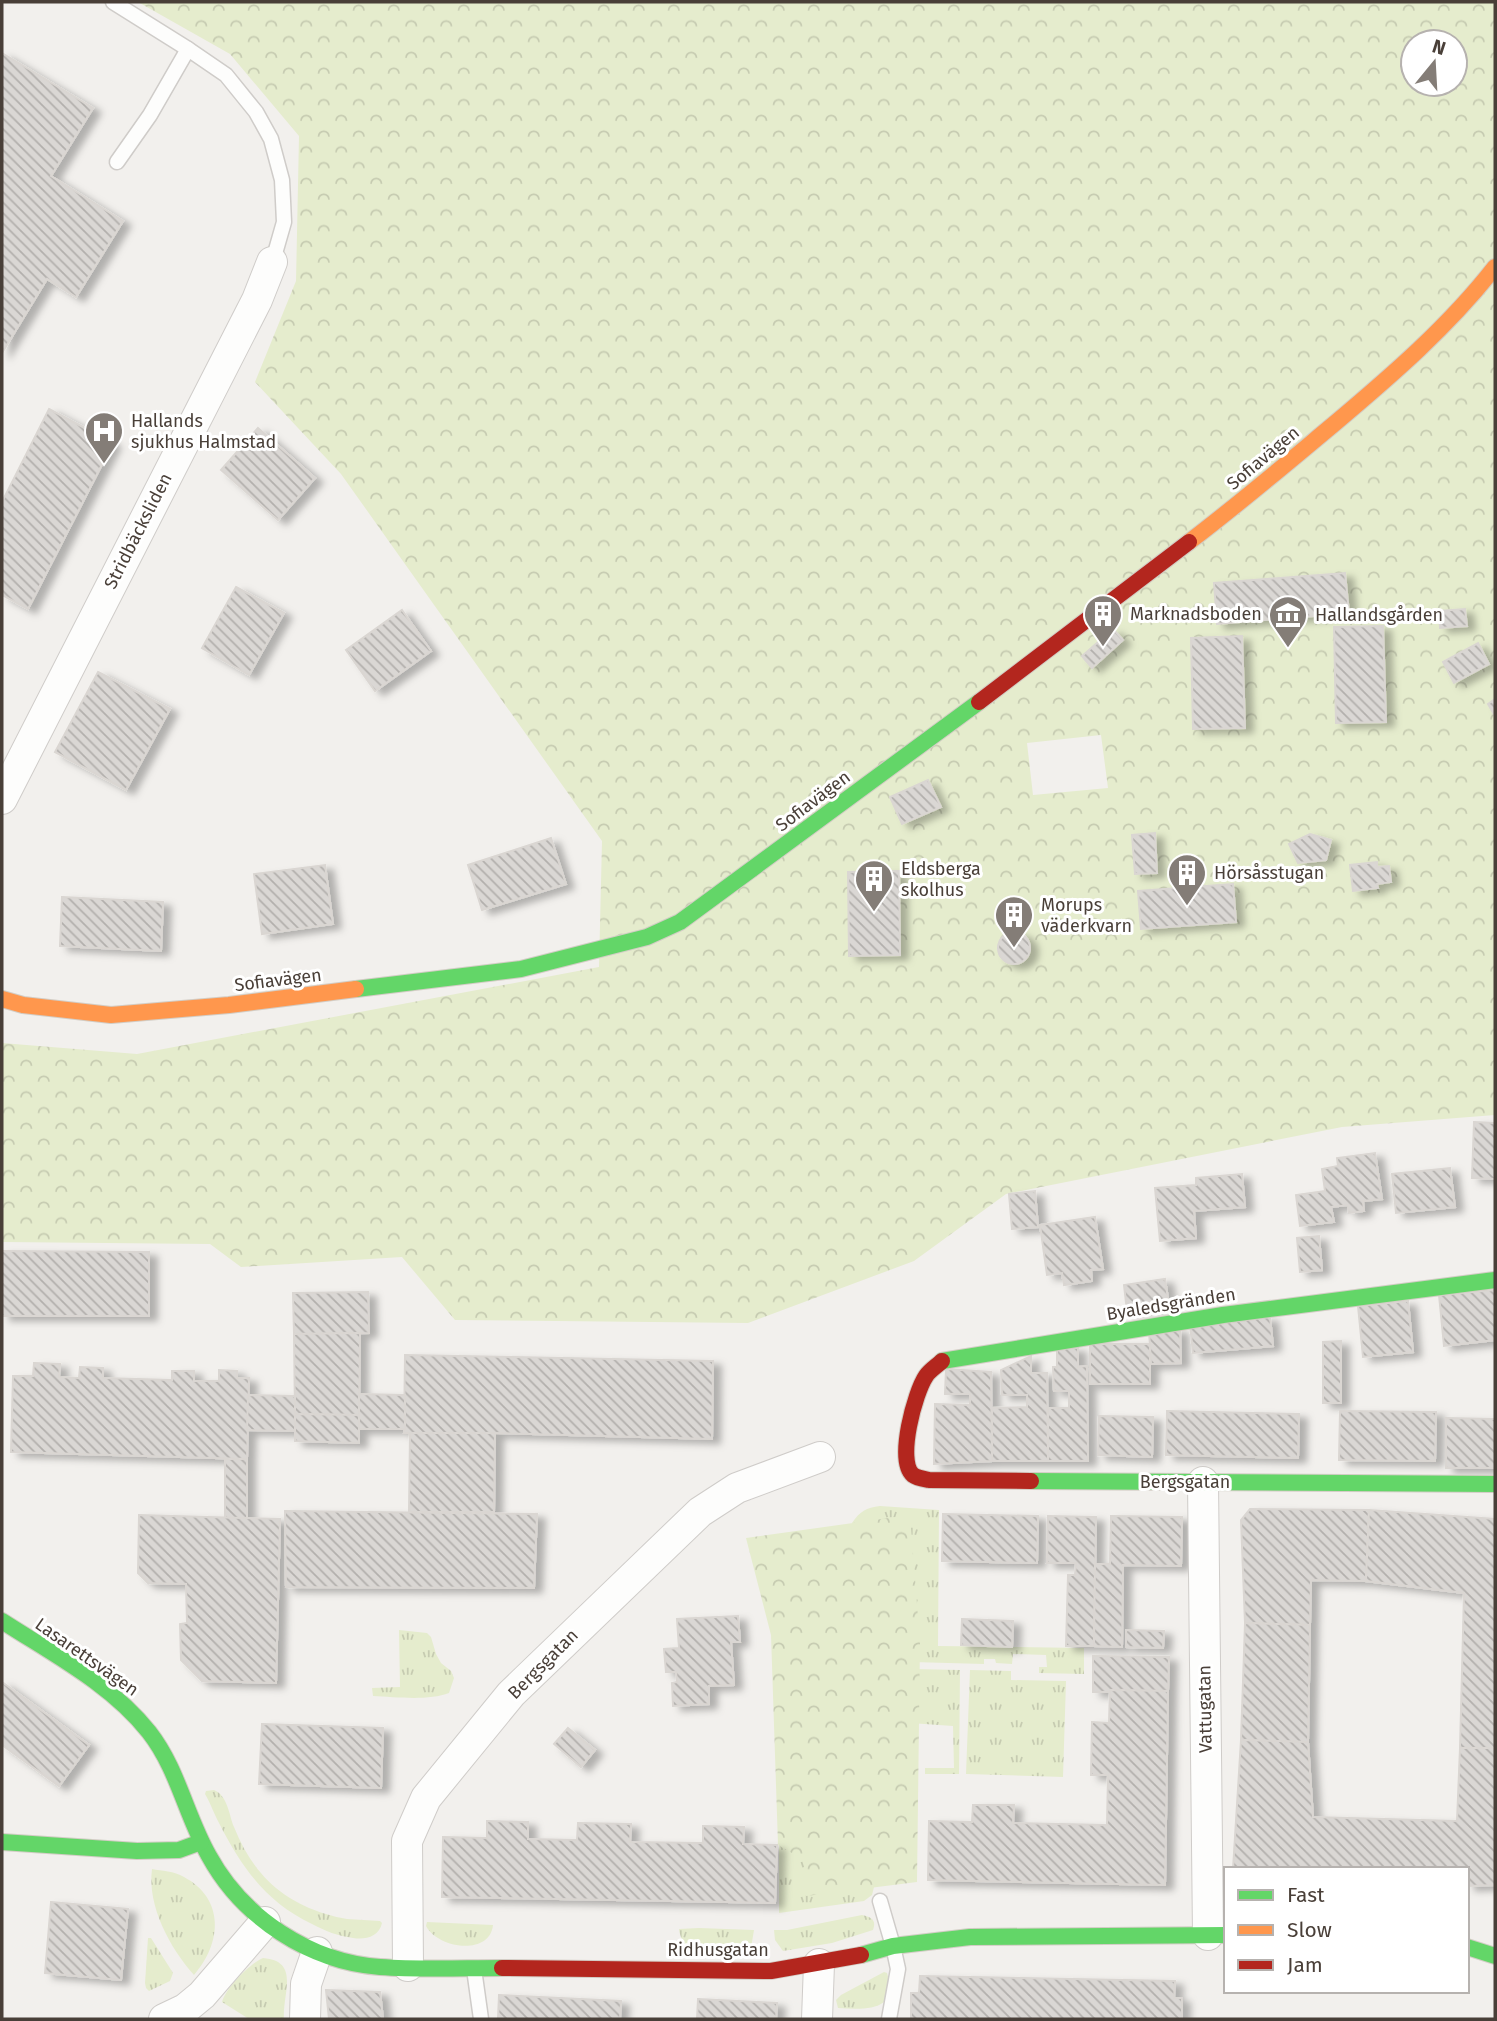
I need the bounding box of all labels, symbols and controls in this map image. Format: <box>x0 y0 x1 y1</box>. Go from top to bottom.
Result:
north arrow <box>1399 28 1469 98</box>
text: N <box>1430 34 1449 60</box>
hospital icon: Hallands sjukhus Halmstad <box>83 410 125 465</box>
place label: Hallands sjukhus Halmstad <box>131 410 276 453</box>
street label: Sofiavägen <box>1222 421 1304 495</box>
street label: Stridbäcksliden <box>99 469 177 593</box>
building icon: Marknadsboden <box>1082 593 1124 648</box>
museum icon: Hallandsgården <box>1267 594 1309 649</box>
place label: Marknadsboden <box>1130 603 1262 625</box>
place label: Hallandsgården <box>1315 604 1443 626</box>
street label: Sofiavägen <box>771 766 855 836</box>
building icon: Hörsåsstugan <box>1166 852 1208 907</box>
building icon: Eldsberga skolhus <box>853 858 895 913</box>
place label: Eldsberga skolhus <box>901 858 981 901</box>
place label: Hörsåsstugan <box>1214 862 1324 884</box>
building icon: Morups väderkvarn <box>993 894 1035 949</box>
place label: Morups väderkvarn <box>1041 894 1132 937</box>
street label: Sofiavägen <box>233 964 323 996</box>
street label: Byaledsgränden <box>1105 1283 1237 1325</box>
street label: Bergsgatan <box>1140 1471 1230 1493</box>
street label: Lasarettsvägen <box>31 1613 143 1701</box>
street label: Bergsgatan <box>503 1624 583 1704</box>
street label: Vattugatan <box>1193 1665 1217 1753</box>
legend <box>1224 1867 1469 1993</box>
text: Fast <box>1287 1882 1325 1908</box>
text: Slow <box>1287 1917 1332 1943</box>
street label: Ridhusgatan <box>667 1939 769 1961</box>
text: Jam <box>1287 1952 1323 1978</box>

